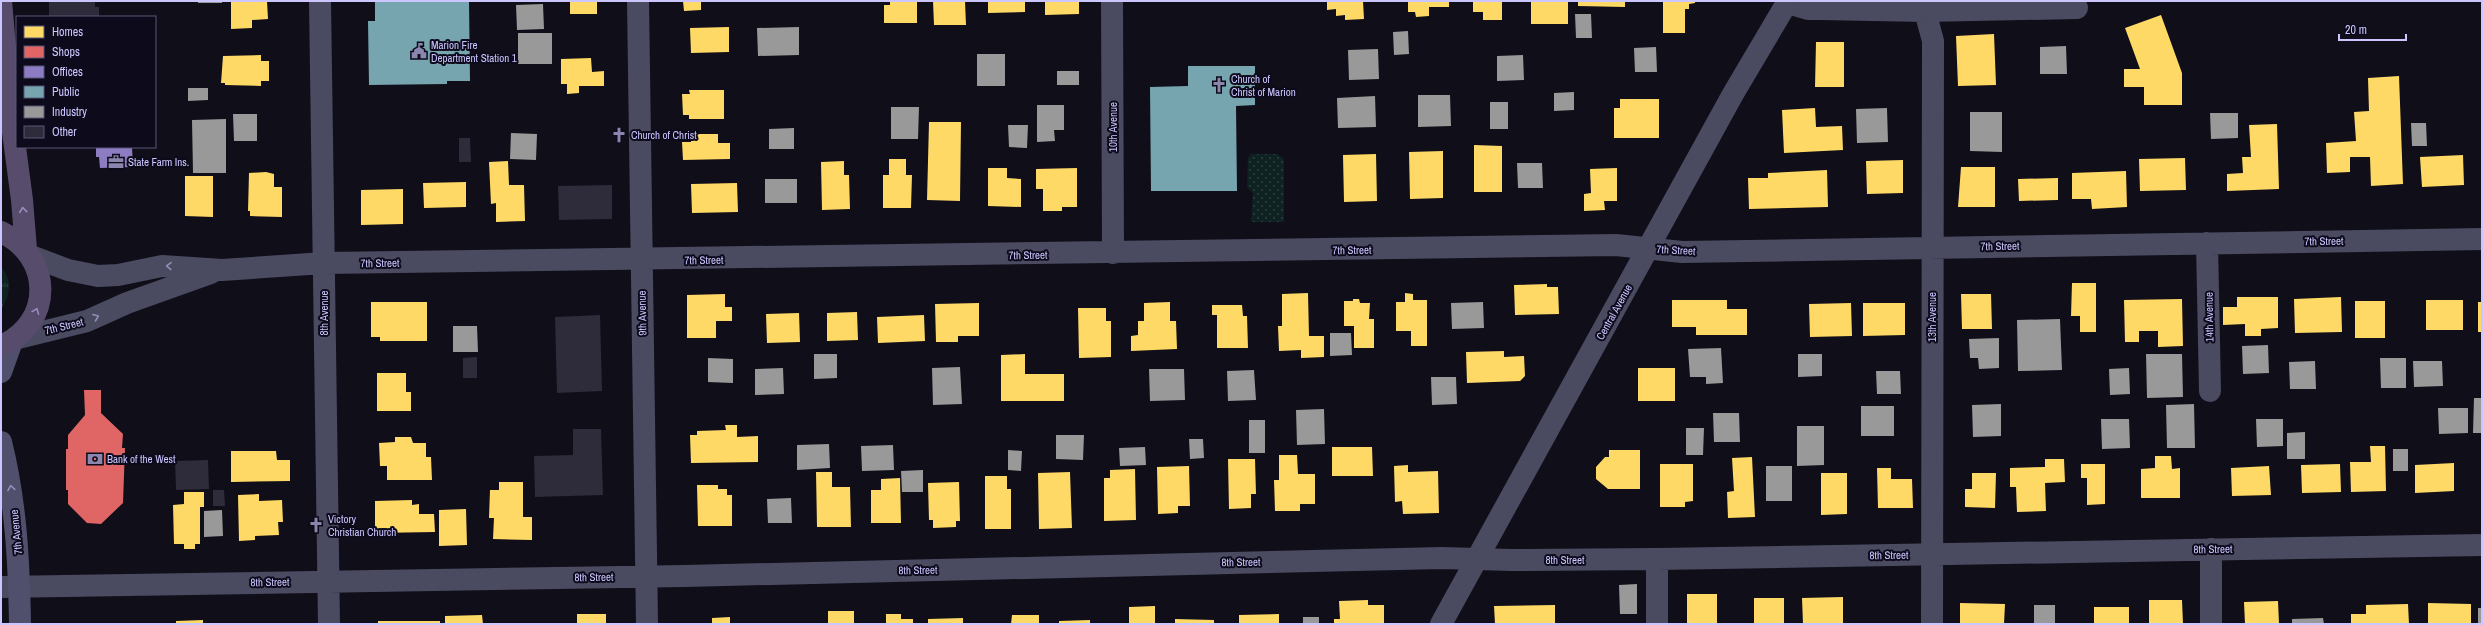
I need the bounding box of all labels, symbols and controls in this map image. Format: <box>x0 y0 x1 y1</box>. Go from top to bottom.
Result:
legend <box>16 16 156 148</box>
scale bar <box>2339 16 2406 42</box>
text: 20 m <box>2345 22 2367 38</box>
text: Homes <box>52 24 83 40</box>
place label: Marion Fire Department Station 1 <box>431 38 517 65</box>
public building icon: Marion Fire Department Station 1 <box>410 42 428 60</box>
text: Shops <box>52 44 80 60</box>
text: Offices <box>52 64 83 80</box>
place label: Church of Christ of Marion <box>1231 72 1296 99</box>
church icon: Church of Christ of Marion <box>1210 76 1228 94</box>
text: Public <box>52 84 79 100</box>
street label: 10th Avenue <box>1106 102 1120 152</box>
text: Industry <box>52 104 87 120</box>
text: Other <box>52 124 77 140</box>
church icon: Church of Christ <box>610 126 628 144</box>
place label: Church of Christ <box>631 128 697 142</box>
office icon: State Farm Ins. <box>107 153 125 171</box>
place label: State Farm Ins. <box>128 155 189 169</box>
one-way arrow <box>19 207 28 213</box>
street label: 7th Street <box>2304 234 2344 248</box>
street label: 7th Street <box>1980 239 2020 253</box>
street label: 7th Street <box>1656 242 1696 258</box>
street label: 7th Street <box>1332 243 1372 257</box>
street label: 7th Street <box>1008 248 1048 262</box>
street label: 7th Street <box>684 253 724 267</box>
street label: 7th Street <box>360 256 400 270</box>
one-way arrow <box>166 262 172 270</box>
street label: Central Avenue <box>1593 282 1635 342</box>
street label: 9th Avenue <box>635 290 649 336</box>
street label: 8th Avenue <box>317 291 331 336</box>
street label: 13th Avenue <box>1925 292 1939 342</box>
street label: 14th Avenue <box>2202 292 2216 342</box>
one-way arrow <box>31 308 39 315</box>
one-way arrow <box>93 313 100 321</box>
street label: 7th Street <box>43 314 85 338</box>
bank icon: Bank of the West <box>86 450 104 468</box>
place label: Bank of the West <box>107 452 176 466</box>
one-way arrow <box>7 484 16 491</box>
street label: 7th Avenue <box>7 509 25 555</box>
place label: Victory Christian Church <box>328 512 396 539</box>
church icon: Victory Christian Church <box>307 516 325 534</box>
street label: 8th Street <box>2193 542 2233 556</box>
street label: 8th Street <box>1869 548 1909 562</box>
street label: 8th Street <box>1545 553 1585 567</box>
street label: 8th Street <box>1221 555 1261 569</box>
street label: 8th Street <box>898 563 938 577</box>
street label: 8th Street <box>574 570 614 584</box>
street label: 8th Street <box>250 575 290 589</box>

